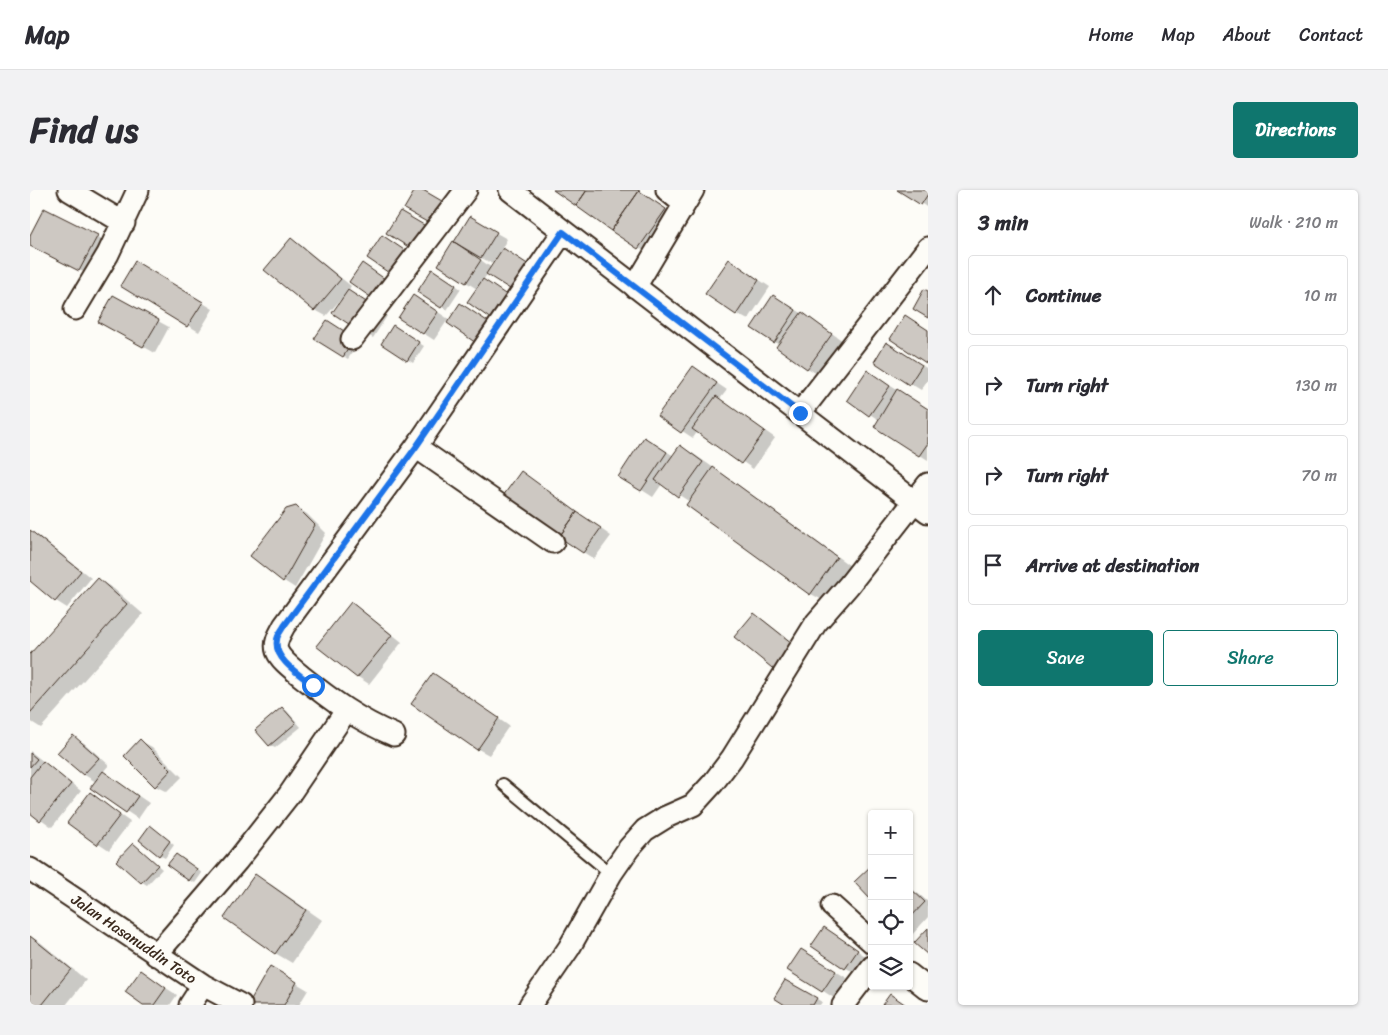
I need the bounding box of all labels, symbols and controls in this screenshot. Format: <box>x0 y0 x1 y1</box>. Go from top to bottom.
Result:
text: Map <box>25 14 69 56</box>
text: Home <box>1089 19 1134 51</box>
text: Map <box>1162 19 1195 51</box>
text: About <box>1223 19 1271 51</box>
text: Contact <box>1299 19 1363 51</box>
text: Find us <box>30 99 138 161</box>
button: Directions <box>1233 102 1358 158</box>
text: 3 min <box>978 204 1028 242</box>
text: Walk · 210 m <box>1249 208 1338 237</box>
text: Continue <box>1026 279 1102 312</box>
icon: ahead <box>979 281 1007 309</box>
text: 10 m <box>1304 281 1337 310</box>
text: Turn right <box>1026 369 1108 402</box>
icon: right <box>979 371 1007 399</box>
text: 130 m <box>1295 371 1337 400</box>
route end <box>789 402 812 425</box>
text: Turn right <box>1026 459 1108 492</box>
icon: right <box>979 461 1007 489</box>
text: 70 m <box>1301 461 1337 490</box>
text: Arrive at destination <box>1026 549 1199 582</box>
icon: arrive <box>979 551 1007 579</box>
button: Save <box>978 630 1153 686</box>
button: Share <box>1163 630 1338 686</box>
route start <box>302 674 325 697</box>
map controls <box>868 810 913 990</box>
button: + <box>868 810 913 855</box>
button: − <box>868 855 913 900</box>
street label: Jalan Hasanuddin Toto <box>65 887 203 991</box>
button: locate <box>868 900 913 945</box>
button: layers <box>868 945 913 990</box>

